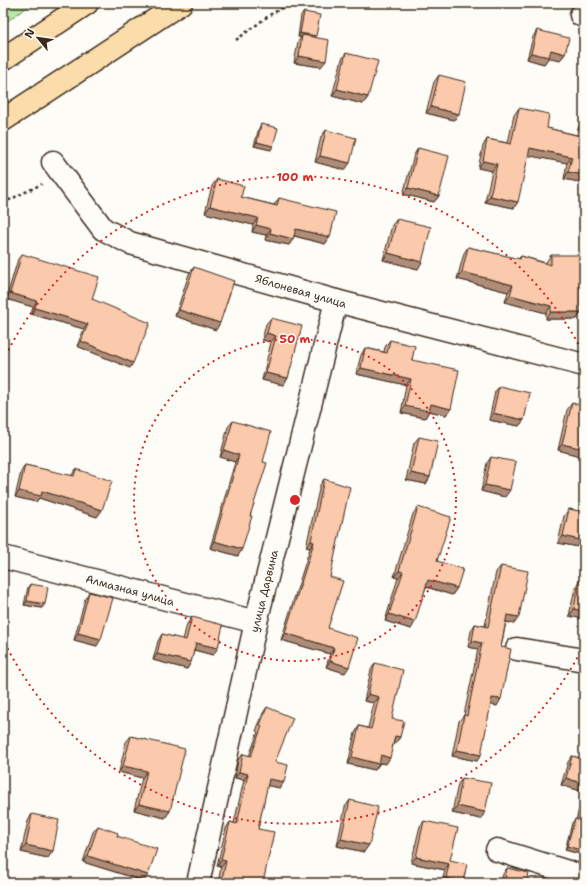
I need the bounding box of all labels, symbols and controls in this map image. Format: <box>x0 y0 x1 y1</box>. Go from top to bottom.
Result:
north arrow <box>18 18 58 58</box>
text: N <box>21 26 39 41</box>
text: 100 m <box>277 169 314 185</box>
street label: Яблоневая улица <box>253 271 348 312</box>
text: 50 m <box>280 331 311 347</box>
centre of rings <box>288 493 302 507</box>
street label: улица Дарвина <box>247 548 282 634</box>
street label: Алмазная улица <box>84 571 176 610</box>

